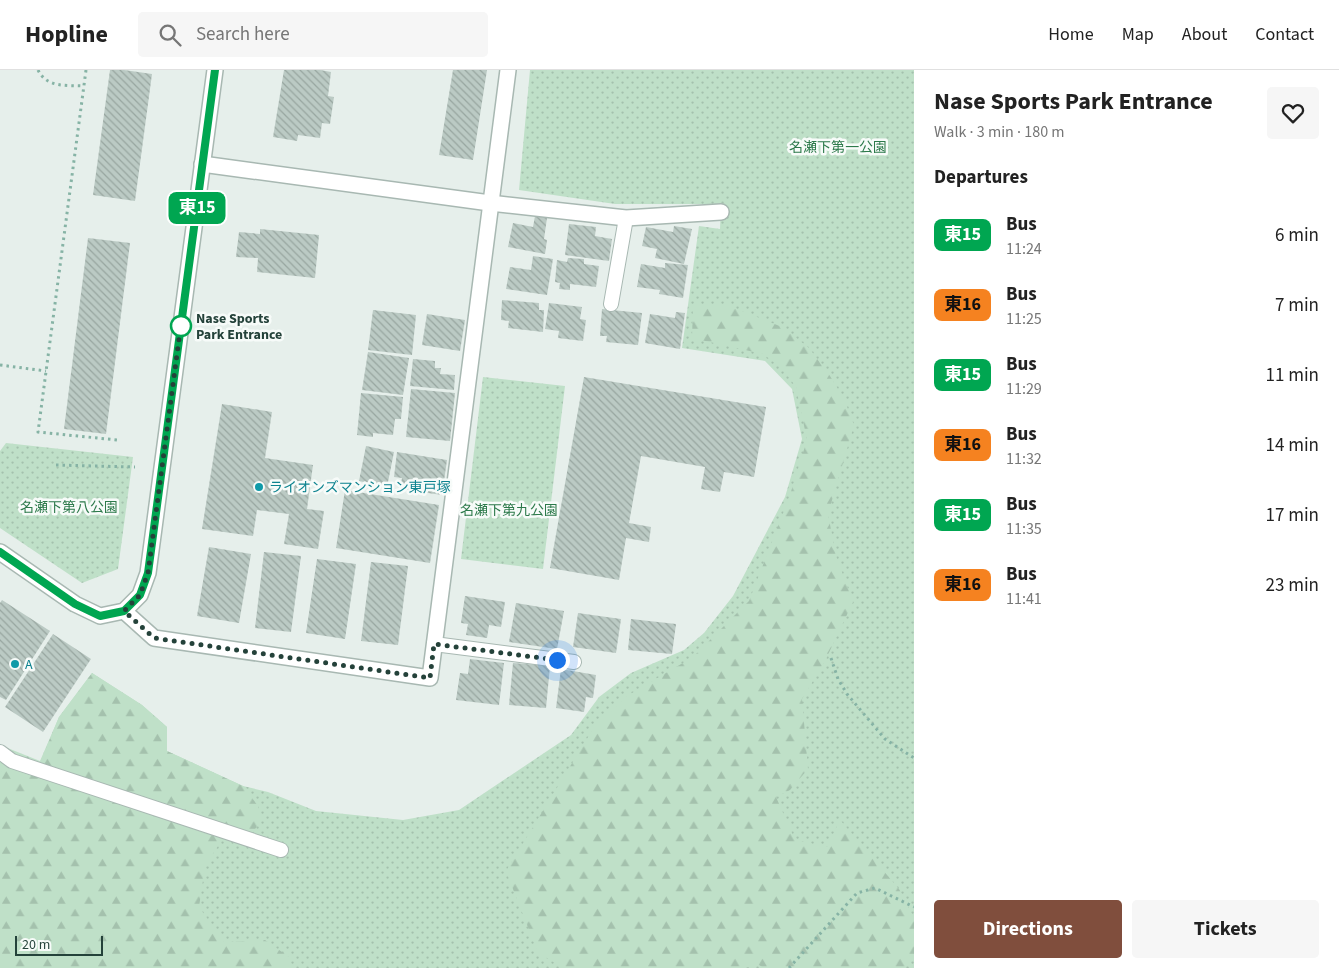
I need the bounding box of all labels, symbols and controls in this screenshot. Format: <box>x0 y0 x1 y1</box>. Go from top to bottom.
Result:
search box <box>138 12 488 57</box>
text: Hopline <box>25 17 108 52</box>
icon: search <box>156 21 184 49</box>
text: Search here <box>196 21 290 48</box>
text: Home <box>1048 22 1094 47</box>
text: Map <box>1122 22 1154 47</box>
text: About <box>1182 22 1227 47</box>
text: Contact <box>1255 22 1314 47</box>
text: Nase Sports Park Entrance <box>934 84 1213 119</box>
button: heart <box>1267 87 1319 139</box>
text: Walk · 3 min · 180 m <box>934 121 1065 143</box>
park label: 名瀬下第一公園 <box>789 138 887 158</box>
text: Departures <box>934 164 1028 191</box>
line badge: 東15 <box>168 192 226 224</box>
text: 東15 <box>178 195 216 220</box>
text: Bus <box>1006 211 1037 238</box>
text: 東15 <box>944 222 981 247</box>
text: 6 min <box>1275 222 1319 249</box>
text: 11:24 <box>1006 238 1042 260</box>
text: Bus <box>1006 281 1037 308</box>
text: 東16 <box>944 292 981 317</box>
text: 7 min <box>1275 292 1319 319</box>
text: 11:25 <box>1006 308 1042 330</box>
place label: Nase Sports Park Entrance <box>196 309 282 345</box>
marker: Nase Sports Park Entrance <box>170 315 192 337</box>
text: Bus <box>1006 351 1037 378</box>
text: 東15 <box>944 362 981 387</box>
text: 11 min <box>1265 362 1319 389</box>
text: 11:29 <box>1006 378 1042 400</box>
text: Bus <box>1006 421 1037 448</box>
text: 東16 <box>944 432 981 457</box>
text: 14 min <box>1265 432 1319 459</box>
text: 11:32 <box>1006 448 1042 470</box>
place label: ライオンズマンション東戸塚 <box>269 478 451 498</box>
marker: ライオンズマンション東戸塚 <box>253 481 265 493</box>
text: Bus <box>1006 491 1037 518</box>
park label: 名瀬下第八公園 <box>20 498 118 518</box>
park label: 名瀬下第九公園 <box>460 501 558 521</box>
text: 東15 <box>944 502 981 527</box>
text: 17 min <box>1265 502 1319 529</box>
text: 11:35 <box>1006 518 1042 540</box>
text: Bus <box>1006 561 1037 588</box>
text: 東16 <box>944 572 981 597</box>
text: 23 min <box>1265 572 1319 599</box>
text: 11:41 <box>1006 588 1042 610</box>
your location <box>545 648 570 673</box>
place label: A <box>25 655 33 675</box>
marker: A <box>9 658 21 670</box>
button: Directions <box>934 900 1122 958</box>
button: Tickets <box>1132 900 1319 958</box>
scale bar <box>15 933 102 956</box>
text: 20 m <box>22 935 50 955</box>

